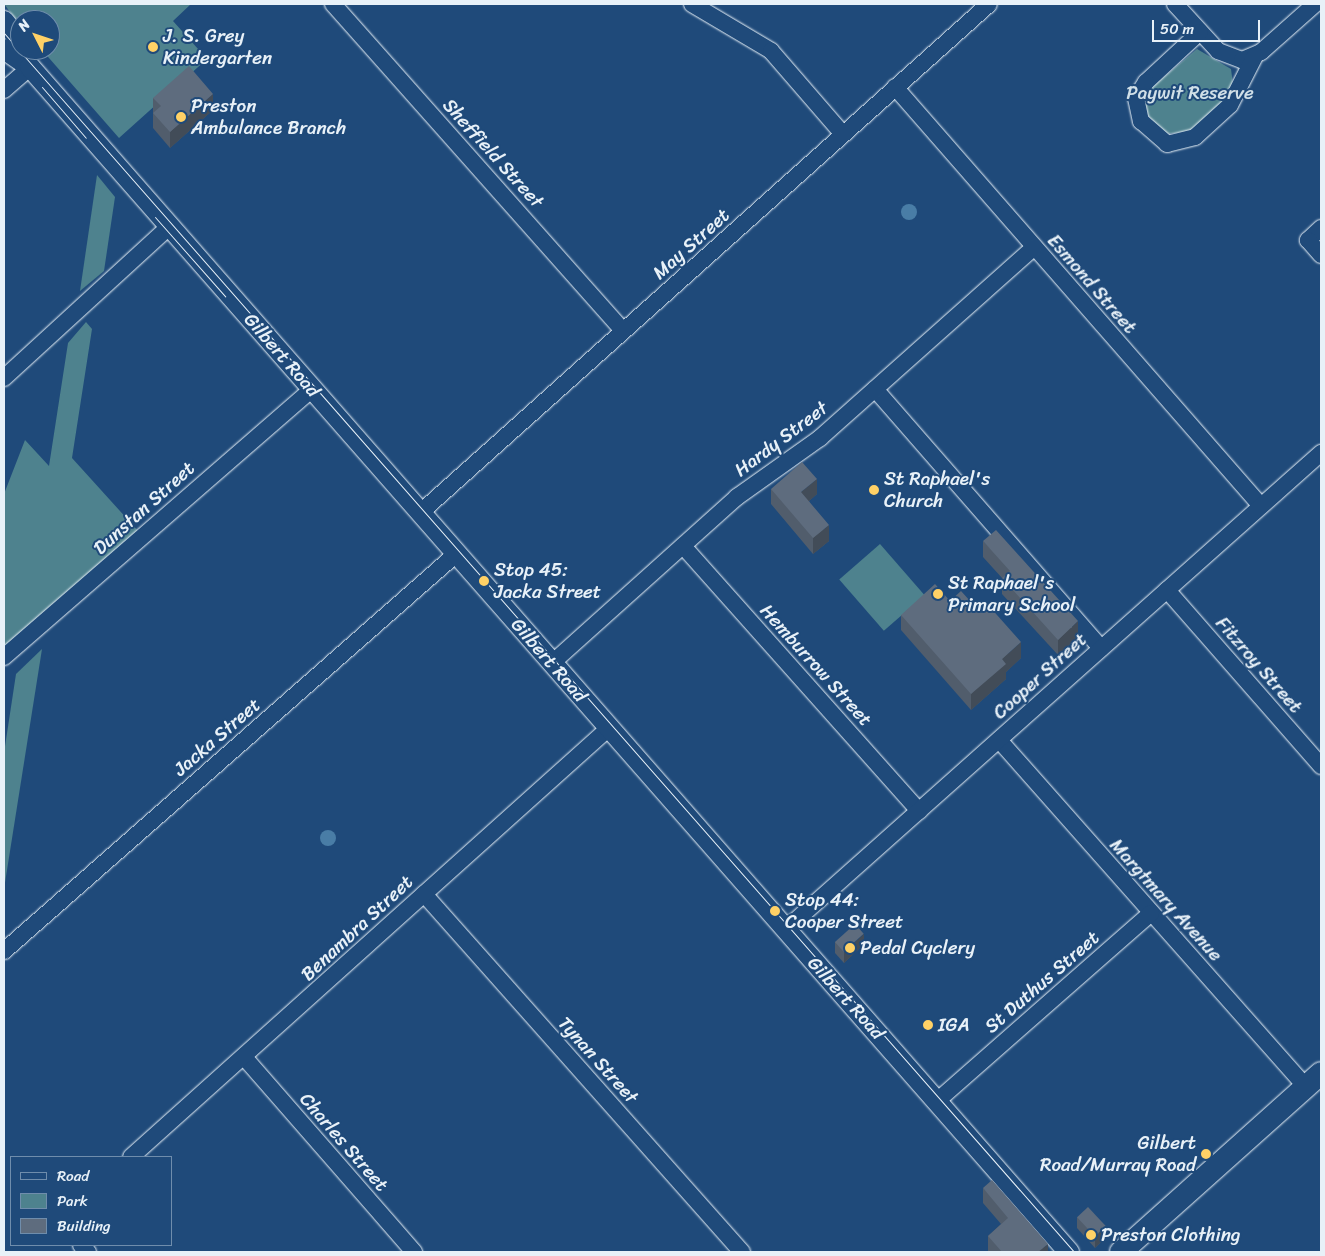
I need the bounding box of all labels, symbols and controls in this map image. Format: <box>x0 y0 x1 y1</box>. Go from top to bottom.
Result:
north arrow <box>10 10 60 60</box>
scale bar <box>1155 10 1262 42</box>
text: N <box>11 14 37 37</box>
text: 50 m <box>1160 16 1194 42</box>
place label: J. S. Grey Kindergarten <box>163 25 272 69</box>
marker: J. S. Grey Kindergarten <box>147 41 159 53</box>
park label: Paywit Reserve <box>1126 82 1254 104</box>
street label: Sheffield Street <box>438 94 548 212</box>
place label: Preston Ambulance Branch <box>191 95 346 139</box>
marker: Preston Ambulance Branch <box>175 111 187 123</box>
street label: May Street <box>648 204 734 284</box>
street label: Esmond Street <box>1043 230 1141 338</box>
street label: Gilbert Road <box>239 308 325 402</box>
street label: Hardy Street <box>730 397 832 481</box>
street label: Dunstan Street <box>89 457 199 559</box>
place label: St Raphael's Church <box>884 468 990 512</box>
marker: St Raphael's Church <box>868 484 880 496</box>
place label: Stop 45: Jacka Street <box>494 559 602 603</box>
place label: St Raphael's Primary School <box>948 572 1075 616</box>
marker: Stop 45: Jacka Street <box>478 575 490 587</box>
marker: St Raphael's Primary School <box>932 588 944 600</box>
street label: Hemburrow Street <box>755 599 877 731</box>
street label: Fitzroy Street <box>1211 612 1307 718</box>
street label: Gilbert Road <box>506 613 592 707</box>
street label: Cooper Street <box>988 628 1092 724</box>
street label: Jacka Street <box>169 693 265 781</box>
street label: Margtmary Avenue <box>1105 834 1227 966</box>
street label: Benambra Street <box>297 871 417 985</box>
place label: Stop 44: Cooper Street <box>785 889 903 933</box>
marker: Stop 44: Cooper Street <box>769 905 781 917</box>
street label: St Duthus Street <box>981 926 1103 1038</box>
place label: Pedal Cyclery <box>860 937 975 959</box>
marker: Pedal Cyclery <box>844 942 856 954</box>
street label: Gilbert Road <box>803 952 889 1044</box>
street label: Tynan Street <box>553 1012 643 1108</box>
place label: IGA <box>938 1014 970 1036</box>
marker: IGA <box>922 1019 934 1031</box>
street label: Charles Street <box>295 1088 393 1196</box>
place label: Gilbert Road/Murray Road <box>1040 1132 1196 1176</box>
marker: Gilbert Road/Murray Road <box>1200 1148 1212 1160</box>
legend <box>10 1156 172 1246</box>
text: Road <box>57 1163 89 1189</box>
text: Park <box>57 1188 88 1214</box>
text: Building <box>57 1213 111 1239</box>
place label: Preston Clothing <box>1101 1224 1242 1246</box>
marker: Preston Clothing <box>1085 1229 1097 1241</box>

